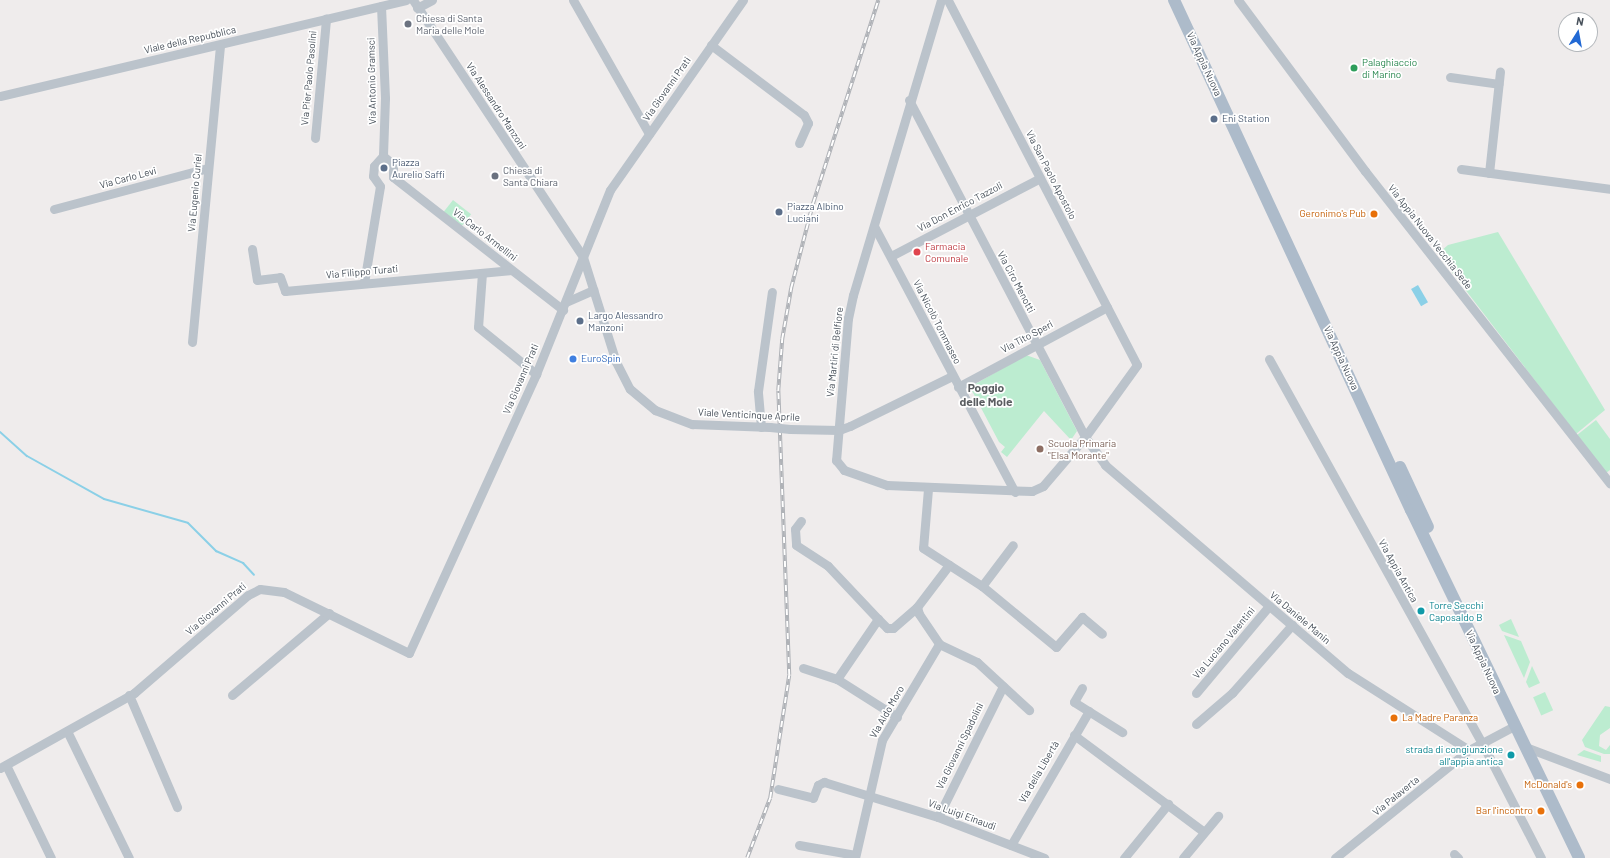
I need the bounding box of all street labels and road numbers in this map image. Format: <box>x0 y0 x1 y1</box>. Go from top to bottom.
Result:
street label: Viale della Repubblica <box>143 24 237 56</box>
street label: Via Pier Paolo Pasolini <box>299 30 319 126</box>
street label: Via Appia Nuova <box>1184 30 1224 98</box>
street label: Via Antonio Gramsci <box>365 37 379 125</box>
street label: Via Giovanni Prati <box>640 55 694 123</box>
street label: Via Alessandro Manzoni <box>463 60 529 152</box>
street label: Via San Paolo Apostolo <box>1023 128 1079 222</box>
street label: Via Eugenio Curiel <box>186 153 204 233</box>
street label: Via Carlo Levi <box>98 165 158 191</box>
street label: Via Don Enrico Tazzoli <box>915 179 1005 235</box>
street label: Via Appia Nuova Vecchia Sede <box>1385 182 1475 292</box>
street label: Via Carlo Armellini <box>450 206 520 264</box>
street label: Via Ciro Menotti <box>995 249 1037 315</box>
street label: Via Filippo Turati <box>325 263 399 281</box>
street label: Via Nicolò Tommaseo <box>911 278 963 366</box>
street label: Via Martiri di Belfiore <box>824 306 846 398</box>
street label: Via Tito Speri <box>999 318 1055 356</box>
street label: Via Appia Nuova <box>1321 324 1361 392</box>
street label: Via Giovanni Prati <box>501 342 541 416</box>
street label: Viale Venticinque Aprile <box>698 406 800 424</box>
street label: Via Appia Antica <box>1376 537 1420 605</box>
street label: Via Giovanni Prati <box>183 580 249 638</box>
street label: Via Daniele Manin <box>1267 589 1333 647</box>
street label: Via Luciano Valentini <box>1191 605 1257 681</box>
street label: Via Appia Nuova <box>1463 628 1503 696</box>
street label: Via Aldo Moro <box>867 684 907 740</box>
street label: Via Giovanni Spadolini <box>934 701 986 791</box>
street label: Via della Libertà <box>1016 739 1062 805</box>
street label: Via Palaverta <box>1370 774 1422 818</box>
street label: Via Luigi Einaudi <box>926 797 998 833</box>

